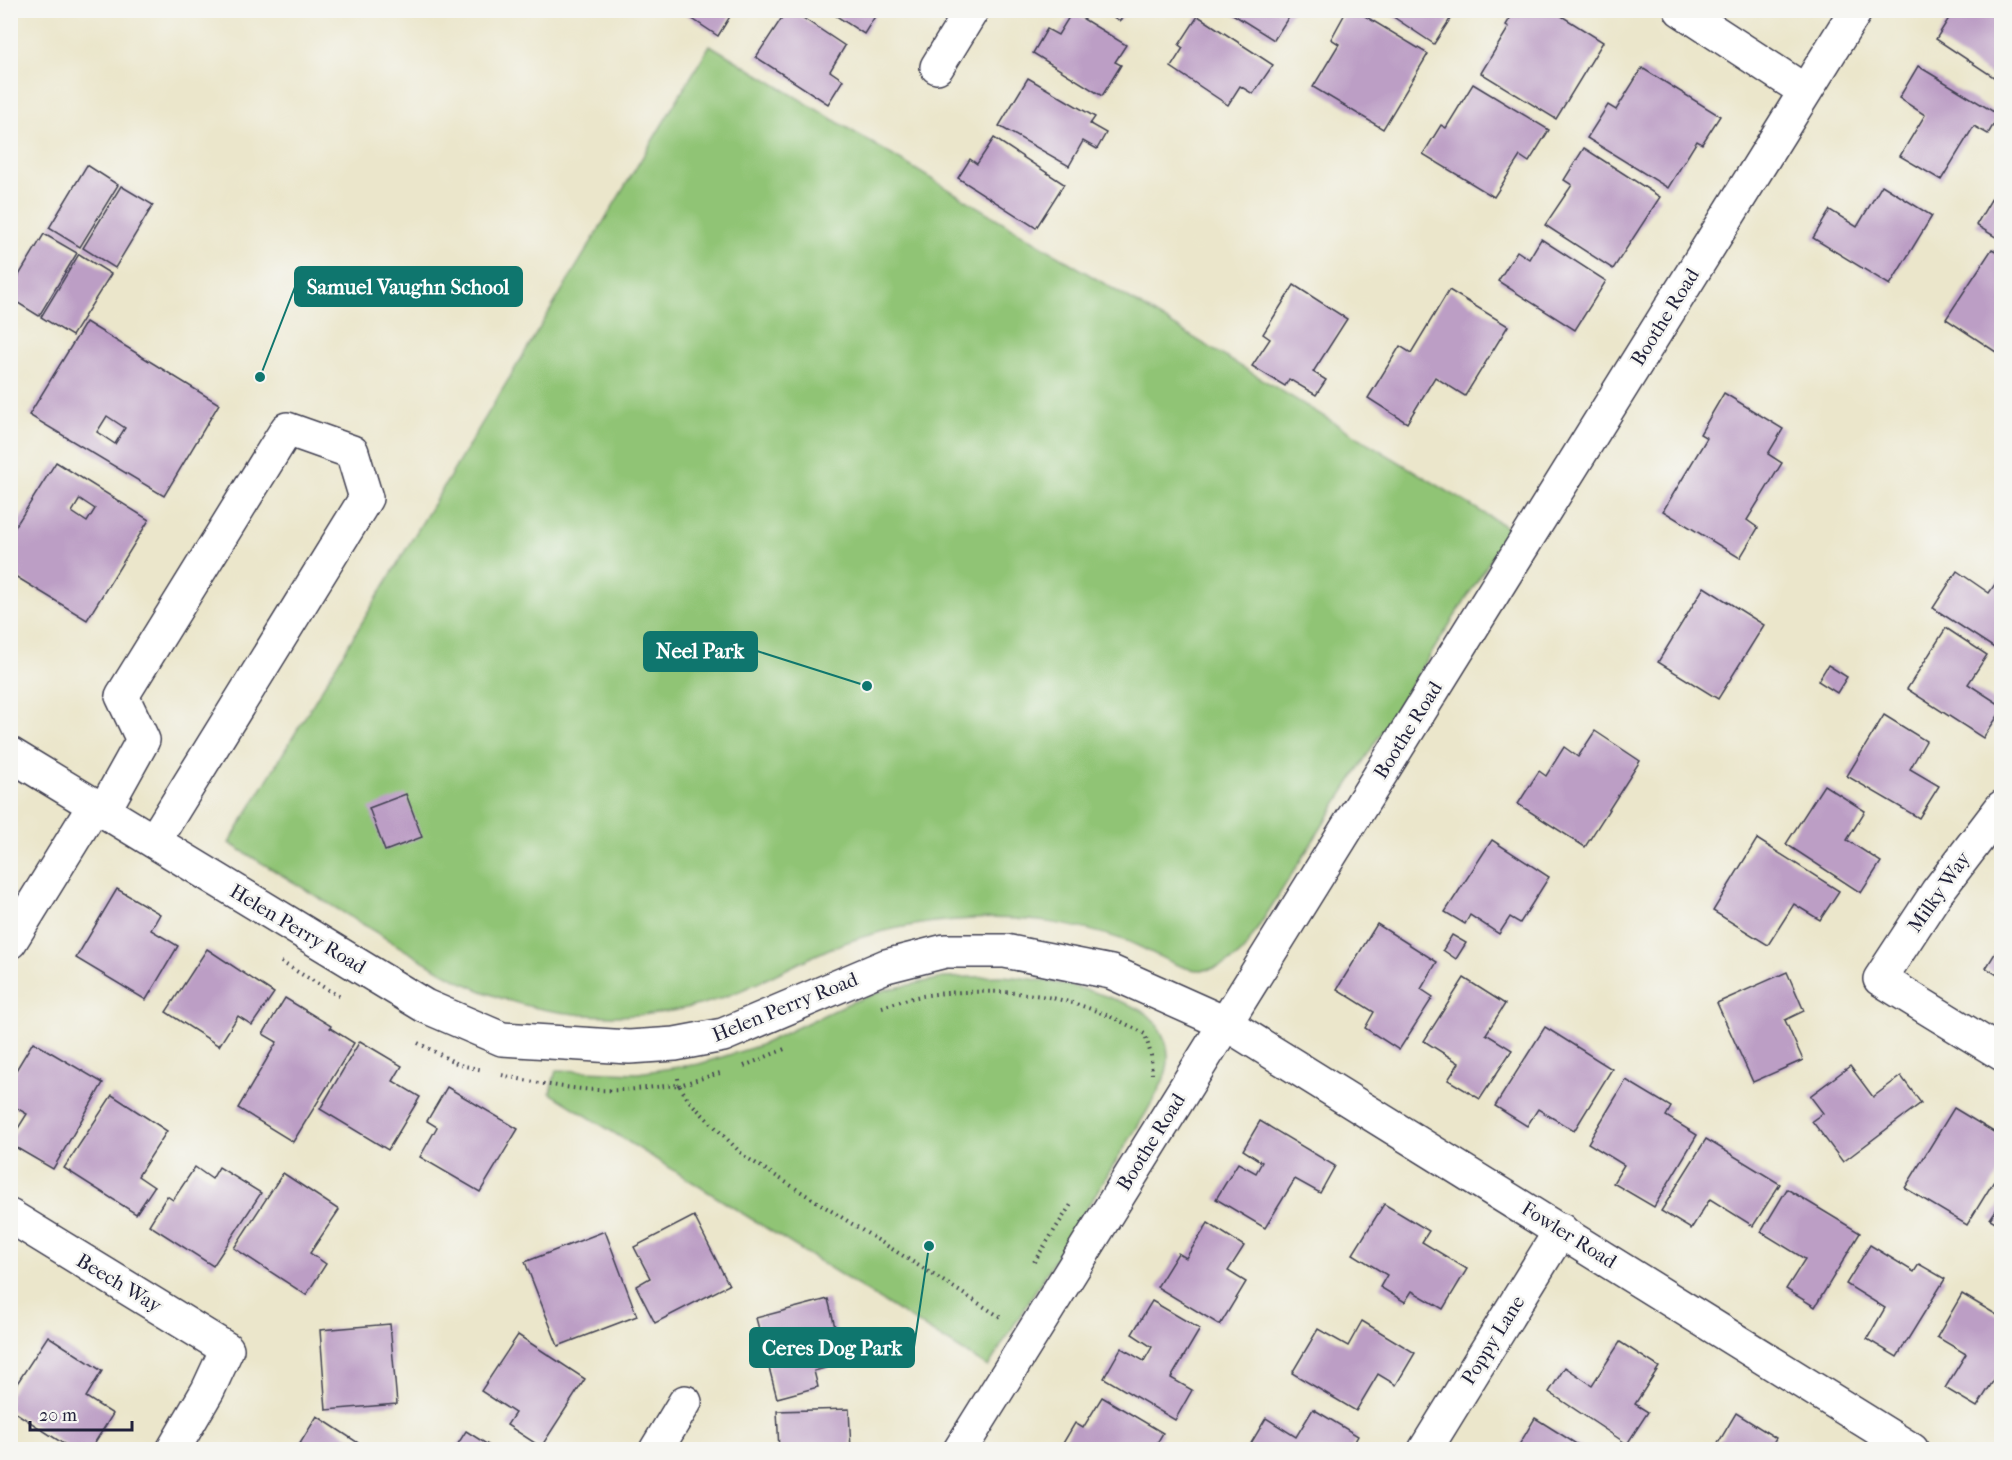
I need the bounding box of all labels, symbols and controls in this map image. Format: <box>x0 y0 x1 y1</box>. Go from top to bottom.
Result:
street label: Boothe Road <box>1626 263 1705 370</box>
callout: Samuel Vaughn School <box>295 267 522 306</box>
text: Samuel Vaughn School <box>307 275 509 299</box>
callout: Neel Park <box>644 632 757 671</box>
text: Neel Park <box>656 639 745 663</box>
street label: Boothe Road <box>1369 676 1448 783</box>
street label: Milky Way <box>1903 846 1976 937</box>
street label: Helen Perry Road <box>226 879 371 979</box>
street label: Helen Perry Road <box>709 967 862 1047</box>
street label: Boothe Road <box>1112 1088 1191 1195</box>
street label: Fowler Road <box>1517 1197 1622 1274</box>
street label: Beech Way <box>72 1249 167 1318</box>
street label: Poppy Lane <box>1457 1291 1529 1389</box>
callout: Ceres Dog Park <box>750 1328 914 1367</box>
text: Ceres Dog Park <box>762 1336 903 1360</box>
scale bar <box>30 1394 132 1432</box>
text: 20 m <box>39 1405 77 1426</box>

